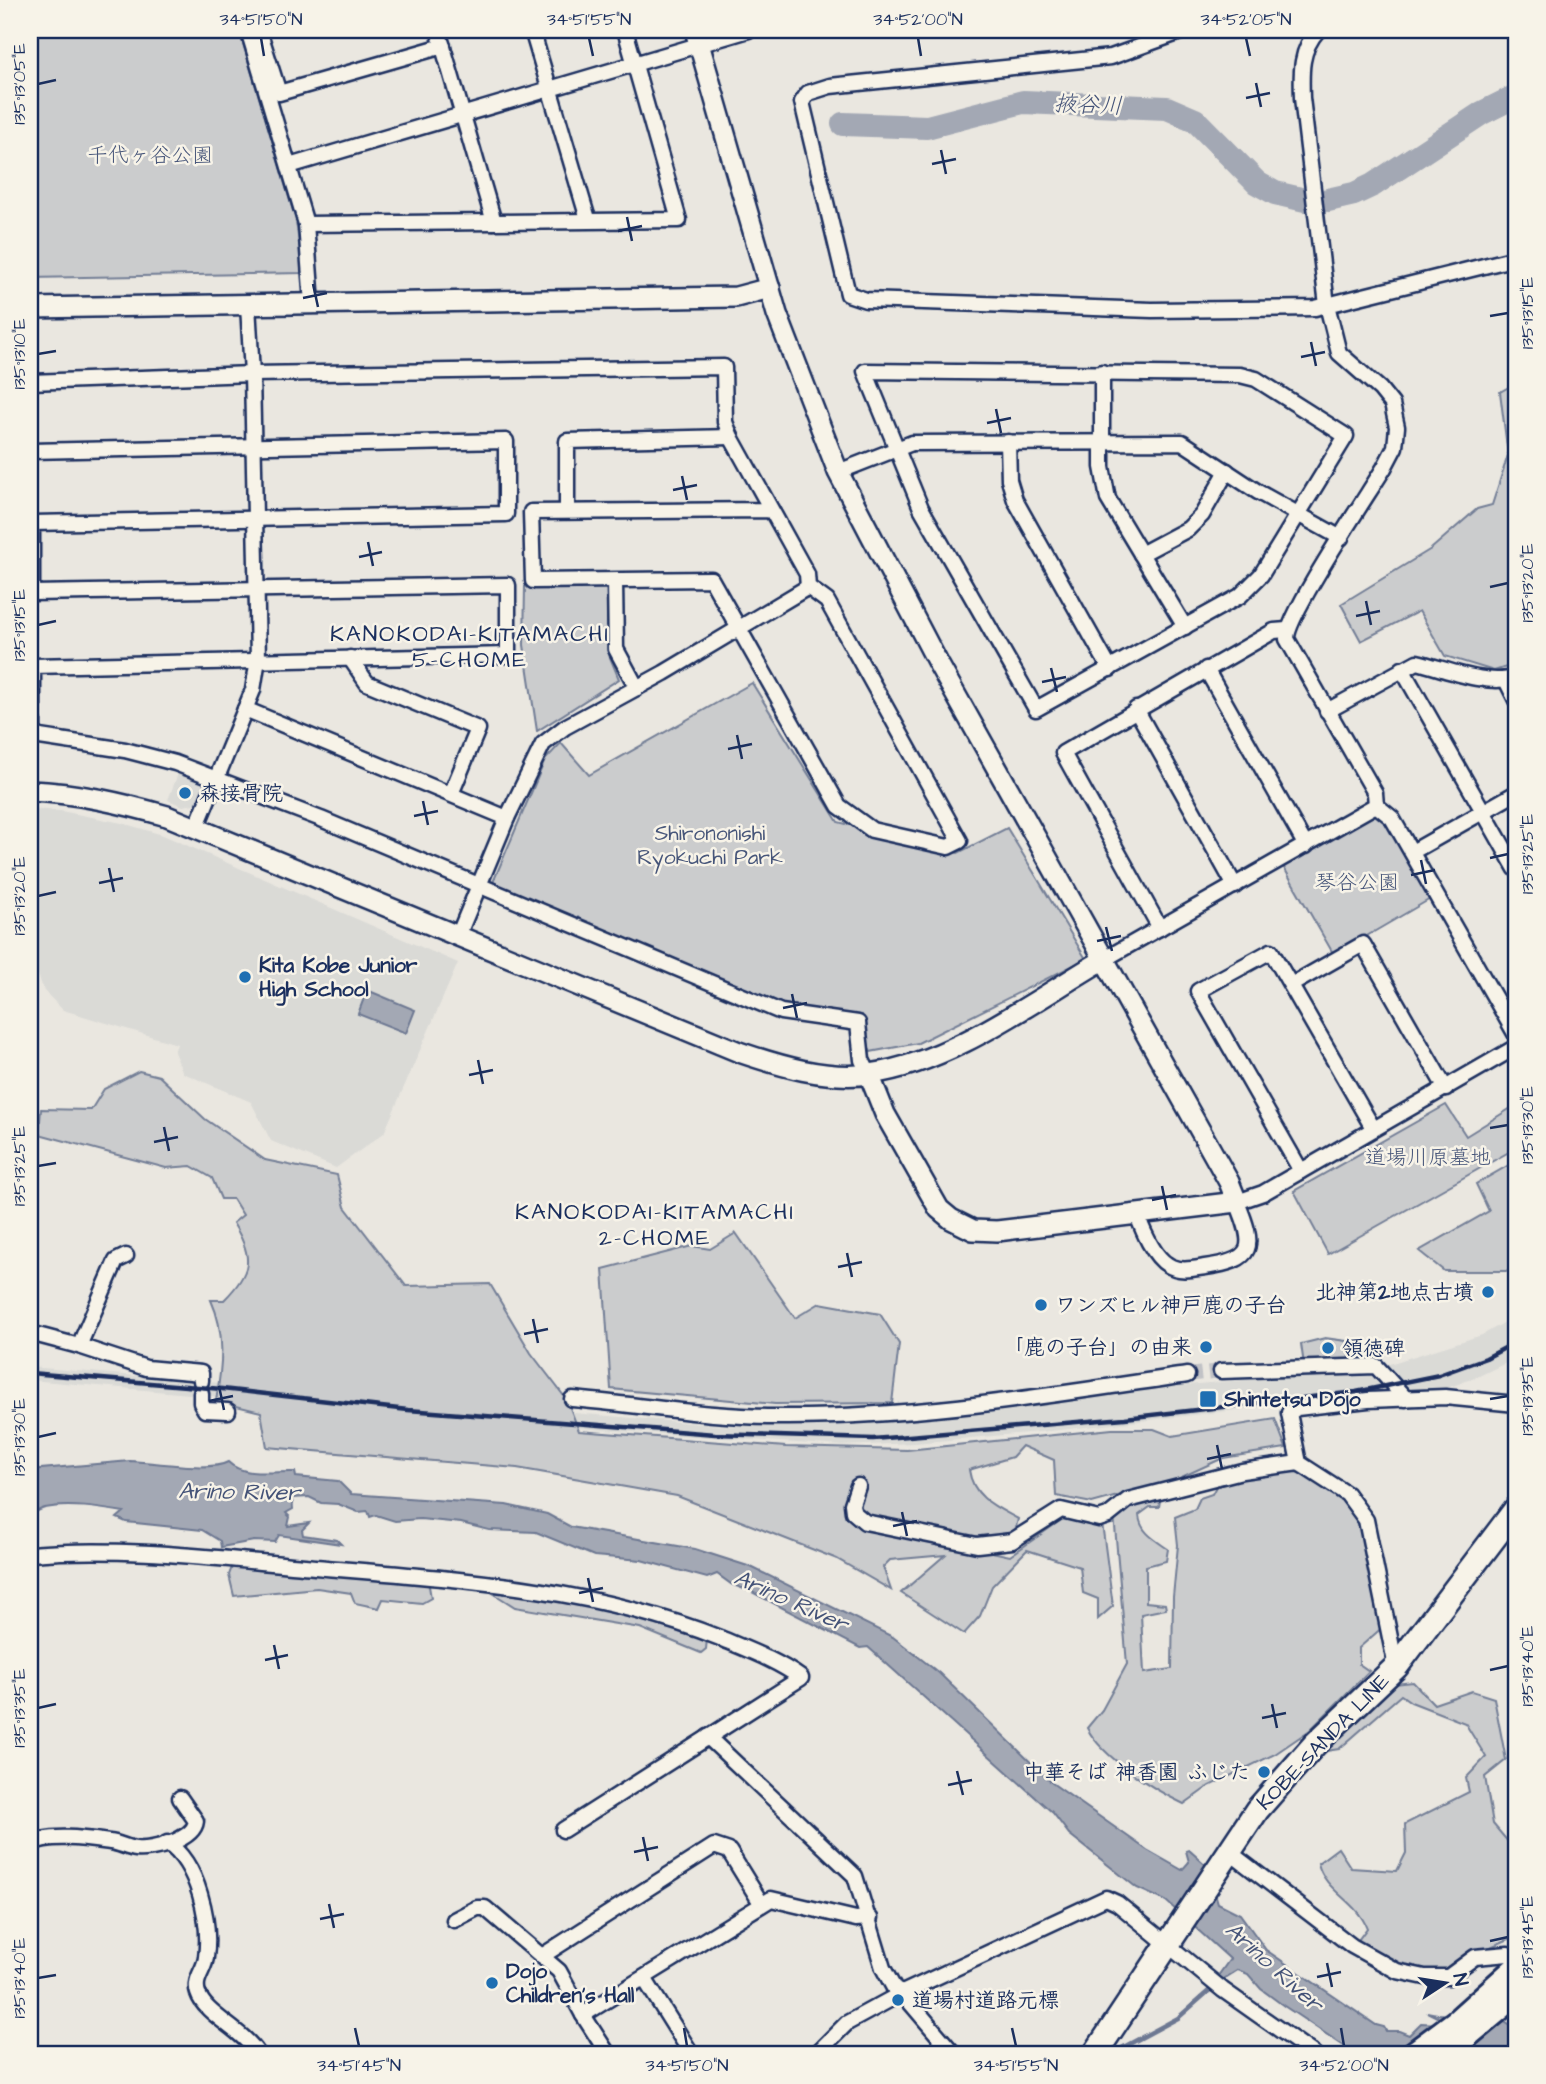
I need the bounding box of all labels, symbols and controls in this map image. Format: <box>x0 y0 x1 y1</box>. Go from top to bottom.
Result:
text: 34°51'50"N <box>220 7 302 32</box>
text: 34°51'55"N <box>547 7 631 32</box>
text: 34°52'00"N <box>873 7 963 32</box>
text: 34°52'05"N <box>1201 7 1291 32</box>
text: 135°13'05"E <box>7 43 32 125</box>
water label: 掖谷川 <box>1053 88 1123 122</box>
park label: 千代ヶ谷公園 <box>87 141 213 170</box>
text: 135°13'15"E <box>1515 276 1540 349</box>
text: 135°13'10"E <box>7 318 32 390</box>
text: 135°13'20"E <box>1515 543 1540 623</box>
text: 135°13'15"E <box>7 588 32 661</box>
district label: KANOKODAI-KITAMACHI 5-CHOME <box>330 618 610 676</box>
place label: 森接骨院 <box>199 779 283 808</box>
marker: 森接骨院 <box>177 785 193 801</box>
text: 135°13'25"E <box>1515 813 1540 894</box>
park label: Shirononishi Ryokuchi Park <box>637 819 783 874</box>
text: 135°13'20"E <box>7 856 32 936</box>
park label: 琴谷公園 <box>1315 868 1399 897</box>
place label: Kita Kobe Junior High School <box>259 951 418 1006</box>
marker: Kita Kobe Junior High School <box>237 969 253 985</box>
text: 135°13'30"E <box>1515 1086 1540 1164</box>
text: 135°13'25"E <box>7 1125 32 1206</box>
park label: 道場川原墓地 <box>1365 1143 1491 1172</box>
district label: KANOKODAI-KITAMACHI 2-CHOME <box>515 1196 795 1254</box>
place label: 北神第2地点古墳 <box>1315 1278 1474 1307</box>
marker: 北神第2地点古墳 <box>1480 1284 1496 1300</box>
place label: ワンズヒル神戸鹿の子台 <box>1055 1291 1286 1320</box>
marker: ワンズヒル神戸鹿の子台 <box>1033 1297 1049 1313</box>
place label: 「鹿の子台」の由来 <box>1003 1333 1192 1362</box>
place label: 領徳碑 <box>1342 1334 1405 1363</box>
marker: 「鹿の子台」の由来 <box>1198 1339 1214 1355</box>
marker: 領徳碑 <box>1320 1340 1336 1356</box>
text: 135°13'35"E <box>1515 1356 1540 1436</box>
place label: Shintetsu Dojo <box>1223 1385 1361 1415</box>
marker: Shintetsu Dojo <box>1198 1389 1218 1409</box>
text: 135°13'30"E <box>7 1398 32 1476</box>
water label: Arino River <box>178 1475 302 1509</box>
water label: Arino River <box>729 1562 855 1641</box>
text: 135°13'40"E <box>1515 1625 1540 1707</box>
street label: KOBE-SANDA LINE <box>1250 1667 1396 1817</box>
text: 135°13'35"E <box>7 1668 32 1748</box>
place label: 中華そば 神香園 ふじた <box>1023 1758 1250 1787</box>
marker: 中華そば 神香園 ふじた <box>1256 1764 1272 1780</box>
text: 135°13'45"E <box>1515 1895 1540 1978</box>
water label: Arino River <box>1218 1914 1332 2021</box>
text: 135°13'40"E <box>7 1937 32 2019</box>
north arrow <box>1410 1948 1480 2018</box>
place label: Dojo Children's Hall <box>506 1957 635 2010</box>
text: N <box>1446 1971 1475 1988</box>
marker: Dojo Children's Hall <box>484 1975 500 1991</box>
place label: 道場村道路元標 <box>912 1986 1059 2015</box>
marker: 道場村道路元標 <box>890 1992 906 2008</box>
text: 34°51'45"N <box>317 2053 401 2078</box>
text: 34°51'50"N <box>646 2053 728 2078</box>
text: 34°51'55"N <box>974 2053 1058 2078</box>
text: 34°52'00"N <box>1299 2053 1389 2078</box>

